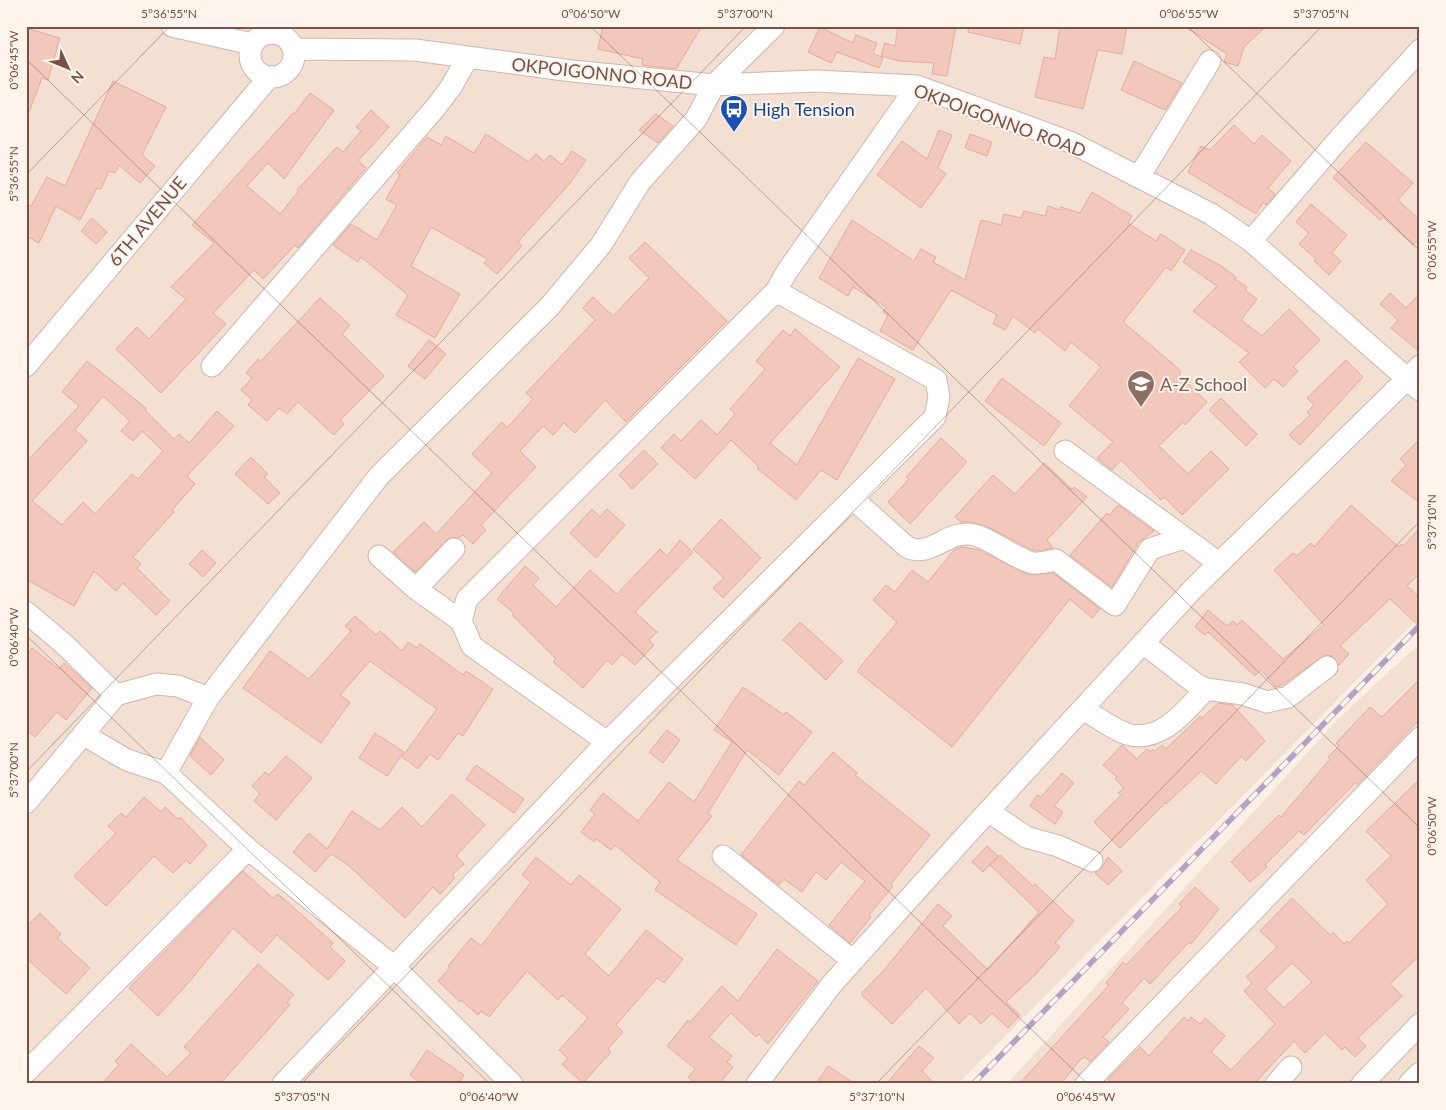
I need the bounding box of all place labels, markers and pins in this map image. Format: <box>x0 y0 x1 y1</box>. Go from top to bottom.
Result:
bus stop icon: High Tension <box>719 94 749 133</box>
place label: High Tension <box>753 98 855 120</box>
school or university icon: A-Z School <box>1126 369 1156 408</box>
place label: A-Z School <box>1160 373 1247 395</box>

